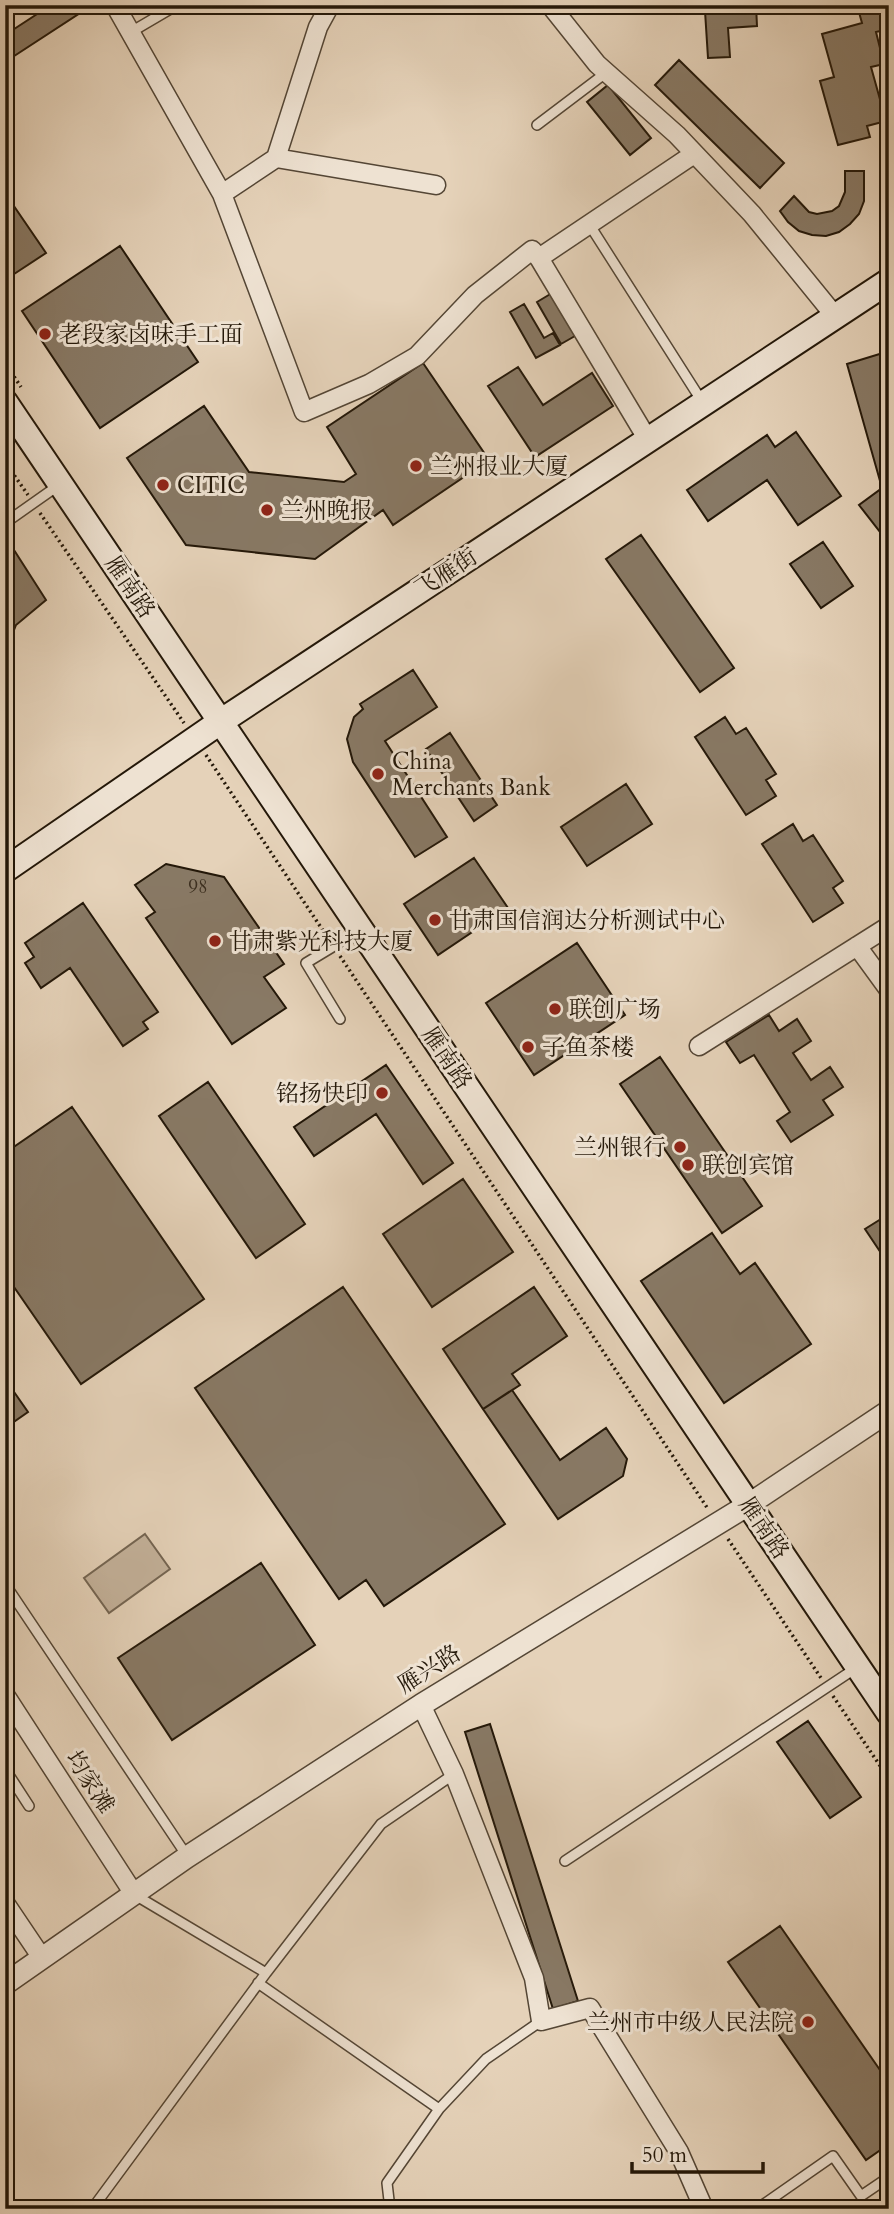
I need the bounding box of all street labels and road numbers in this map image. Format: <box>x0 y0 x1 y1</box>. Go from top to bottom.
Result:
street label: 飞雁街 <box>409 541 483 605</box>
street label: 雁南路 <box>98 550 162 624</box>
street label: 雁南路 <box>415 1021 479 1095</box>
street label: 雁南路 <box>732 1491 796 1565</box>
street label: 雁兴路 <box>392 1638 466 1700</box>
street label: 均家滩 <box>58 1745 122 1819</box>

